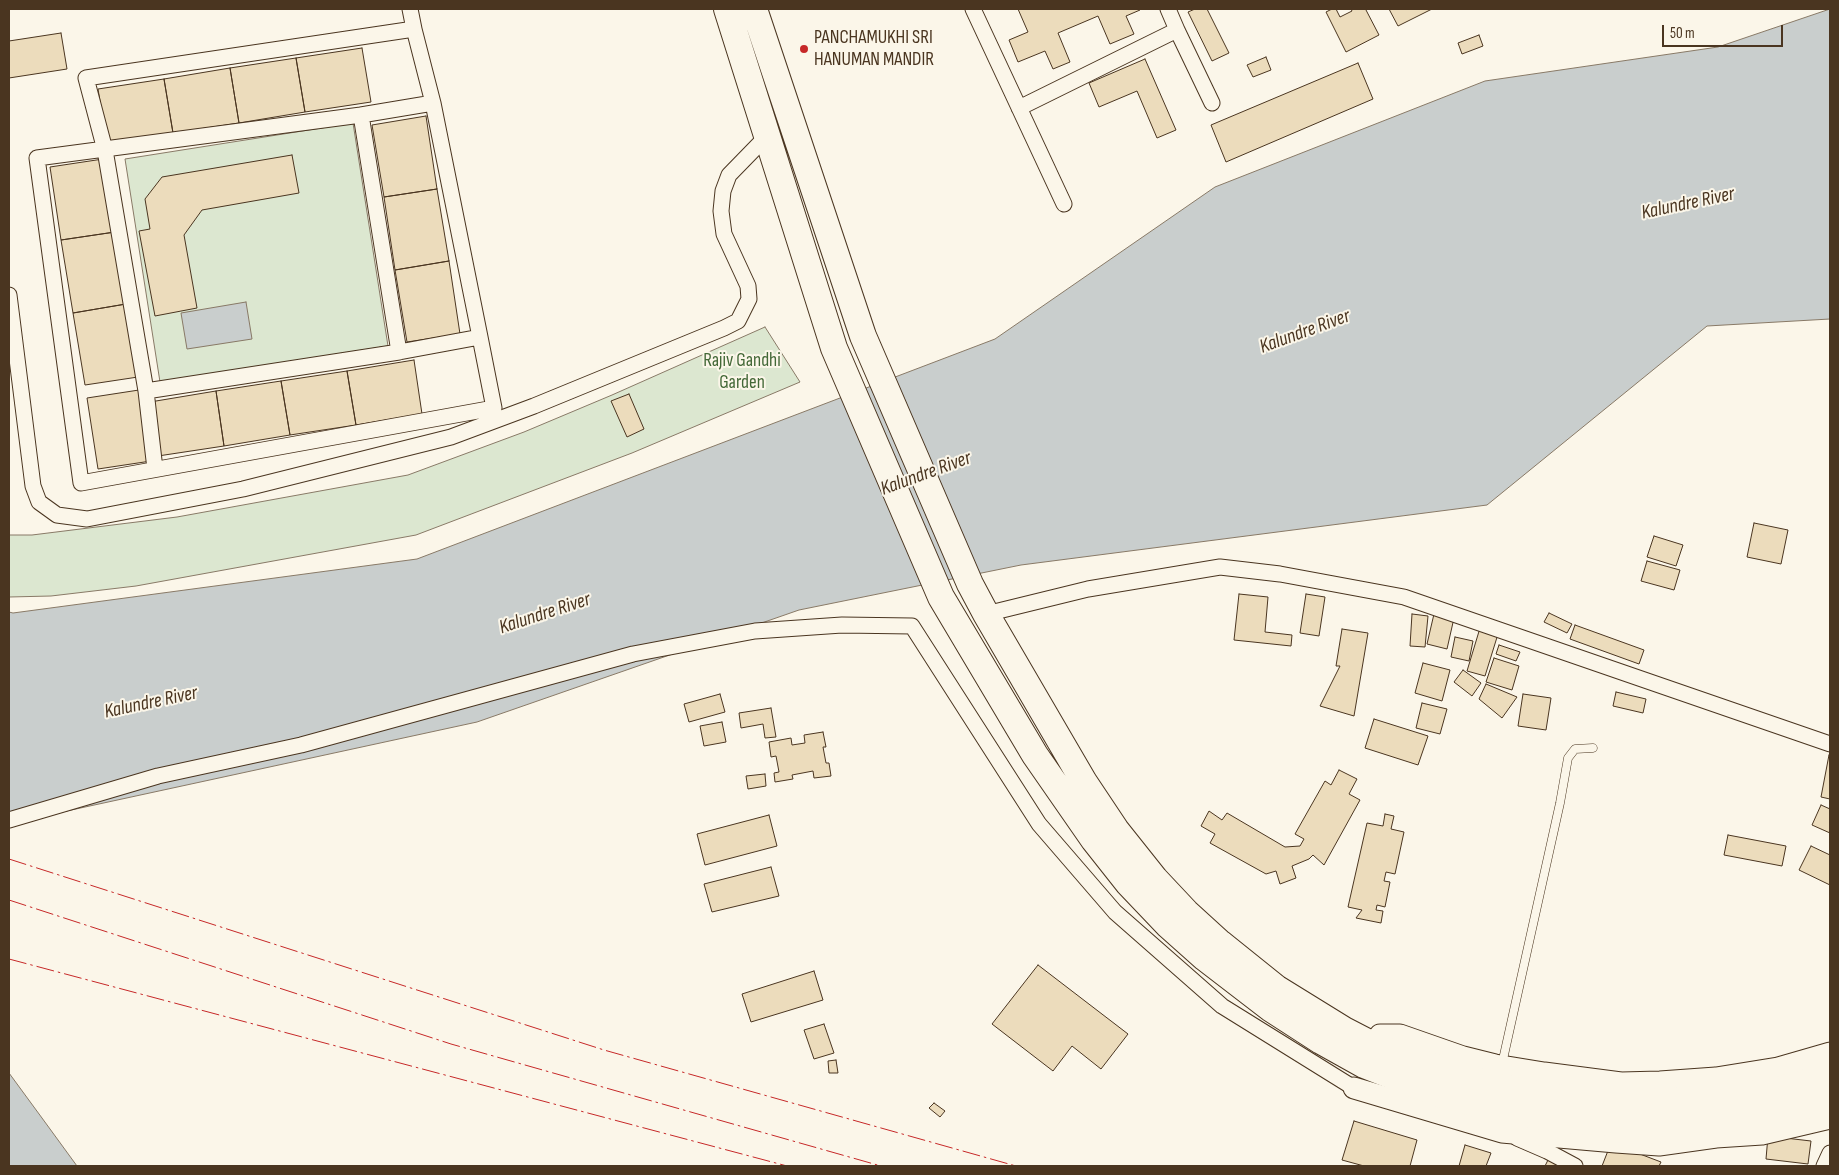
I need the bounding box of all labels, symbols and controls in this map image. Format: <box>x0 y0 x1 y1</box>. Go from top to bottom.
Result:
scale bar <box>1664 15 1785 47</box>
text: 50 m <box>1670 24 1695 43</box>
place label: PANCHAMUKHI SRI HANUMAN MANDIR <box>814 27 934 71</box>
marker: PANCHAMUKHI SRI HANUMAN MANDIR <box>798 43 810 55</box>
water label: Kalundre River <box>1639 182 1737 226</box>
water label: Kalundre River <box>1256 305 1354 359</box>
park label: Rajiv Gandhi Garden <box>703 350 781 394</box>
water label: Kalundre River <box>877 447 975 501</box>
water label: Kalundre River <box>496 588 594 640</box>
water label: Kalundre River <box>102 681 200 725</box>

